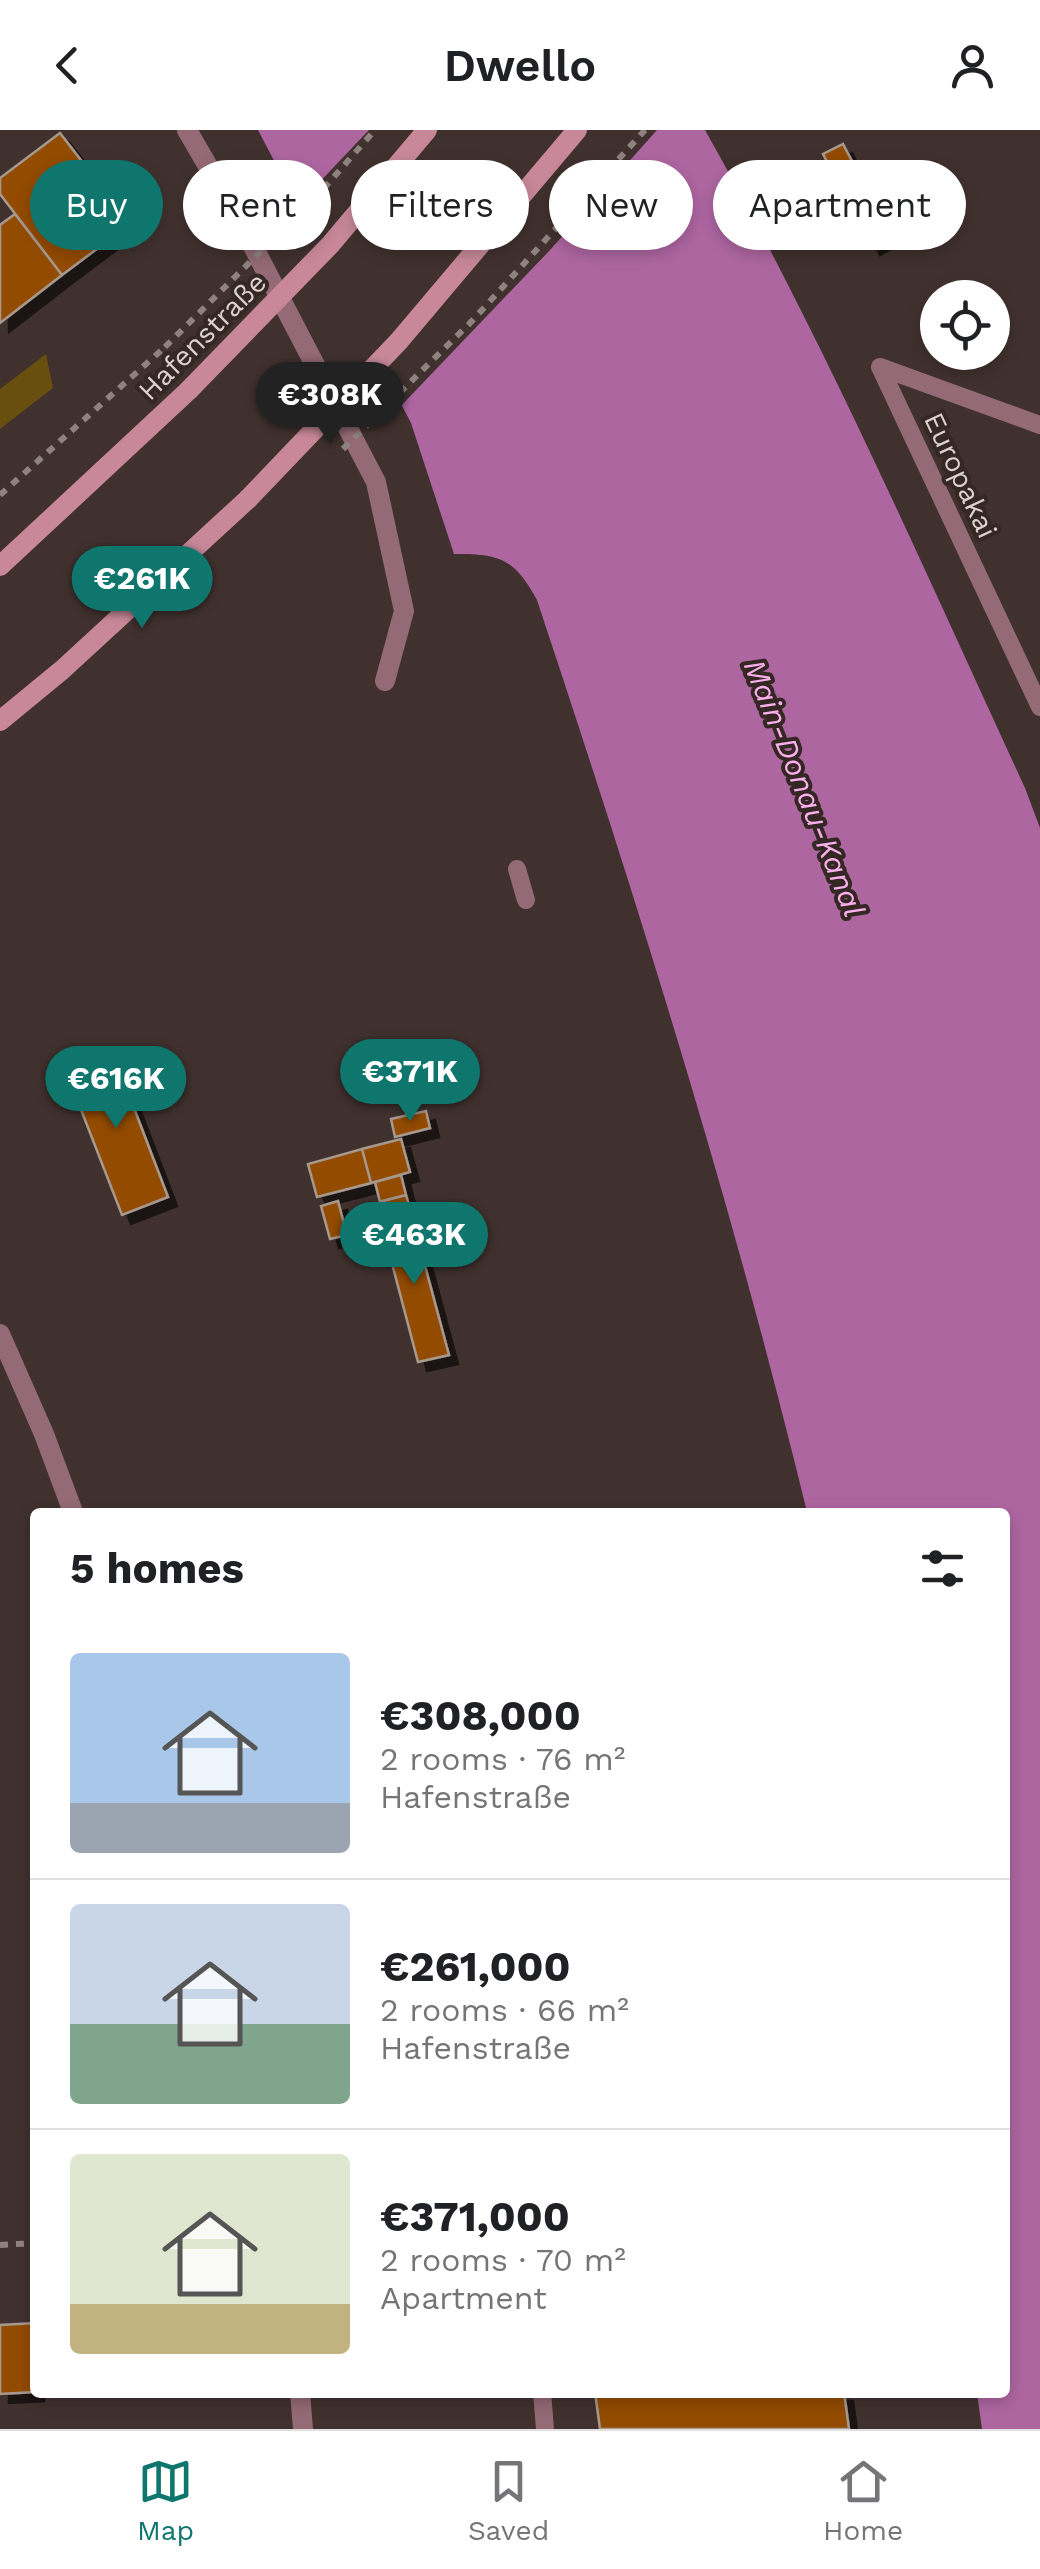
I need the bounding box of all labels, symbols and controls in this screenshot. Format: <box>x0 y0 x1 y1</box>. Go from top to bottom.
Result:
icon: back <box>40 38 95 93</box>
icon: person <box>945 38 1000 93</box>
text: Dwello <box>444 39 596 92</box>
chip: Buy <box>30 160 163 250</box>
chip: Rent <box>183 160 331 250</box>
chip: Filters <box>351 160 529 250</box>
chip: New <box>549 160 693 250</box>
chip: Apartment <box>713 160 966 250</box>
street label: Hafenstraße <box>132 266 273 407</box>
map controls <box>920 280 1010 370</box>
button: locate <box>920 280 1010 370</box>
pin: €308K <box>260 362 400 447</box>
text: €308K <box>278 375 382 413</box>
street label: Europakai <box>917 407 1004 543</box>
pin: €261K <box>72 546 212 631</box>
text: €261K <box>94 559 190 597</box>
water label: Main-Donau-Kanal <box>737 654 872 922</box>
pin: €371K <box>340 1039 480 1124</box>
pin: €616K <box>46 1046 186 1131</box>
text: €371K <box>362 1052 458 1090</box>
text: €616K <box>67 1059 165 1097</box>
pin: €463K <box>344 1202 484 1287</box>
text: €463K <box>362 1215 466 1253</box>
icon: filters <box>915 1541 970 1596</box>
text: 5 homes <box>70 1544 244 1593</box>
text: €308,000 <box>380 1691 581 1740</box>
icon: home <box>150 1693 270 1813</box>
text: 2 rooms · 76 m² <box>380 1740 626 1778</box>
text: Hafenstraße <box>380 1778 571 1816</box>
text: €261,000 <box>380 1942 571 1991</box>
icon: home <box>150 1944 270 2064</box>
text: 2 rooms · 66 m² <box>380 1991 629 2029</box>
text: Hafenstraße <box>380 2029 571 2067</box>
text: €371,000 <box>380 2192 570 2241</box>
icon: home <box>150 2194 270 2314</box>
text: 2 rooms · 70 m² <box>380 2241 626 2279</box>
text: Apartment <box>380 2279 547 2317</box>
tab: Map <box>137 2454 194 2547</box>
tab: Saved <box>468 2454 549 2547</box>
tab: Home <box>823 2454 903 2547</box>

